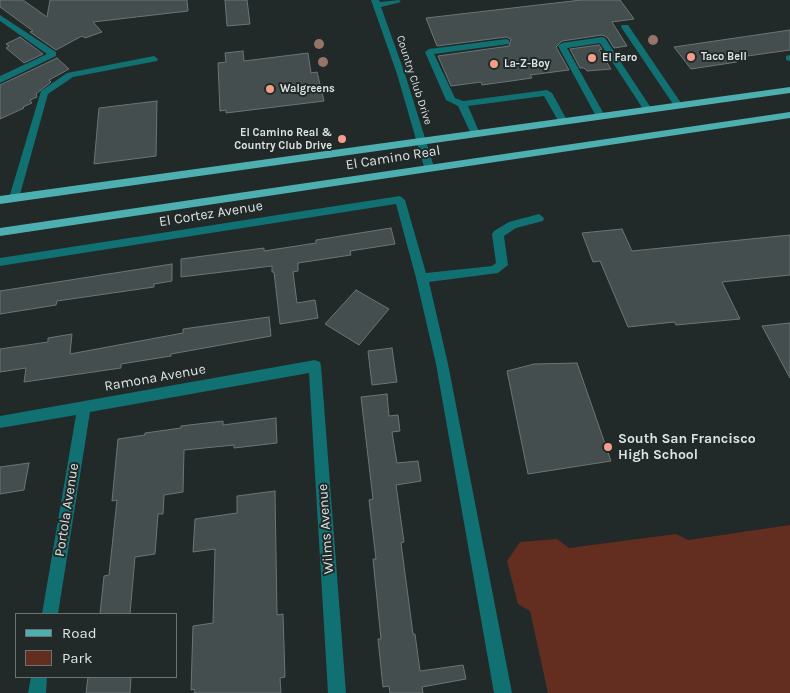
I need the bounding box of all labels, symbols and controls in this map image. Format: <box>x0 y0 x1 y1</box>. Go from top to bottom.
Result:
street label: Country Club Drive <box>393 34 435 126</box>
place label: Taco Bell <box>701 50 747 64</box>
place label: El Faro <box>602 51 637 65</box>
marker: Taco Bell <box>685 51 697 63</box>
marker: El Faro <box>586 52 598 64</box>
place label: La-Z-Boy <box>504 57 550 71</box>
marker: La-Z-Boy <box>488 58 500 70</box>
place label: Walgreens <box>280 82 335 96</box>
marker: Walgreens <box>264 83 276 95</box>
place label: El Camino Real & Country Club Drive <box>234 126 332 152</box>
marker: El Camino Real & Country Club Drive <box>336 133 348 145</box>
street label: El Camino Real <box>345 142 441 174</box>
street label: El Cortez Avenue <box>158 197 264 231</box>
street label: Ramona Avenue <box>103 361 207 395</box>
place label: South San Francisco High School <box>618 431 756 464</box>
marker: South San Francisco High School <box>602 441 614 453</box>
street label: Portola Avenue <box>51 462 83 558</box>
street label: Wilms Avenue <box>314 483 338 575</box>
legend <box>15 613 178 678</box>
text: Road <box>62 624 97 642</box>
text: Park <box>62 649 92 667</box>

